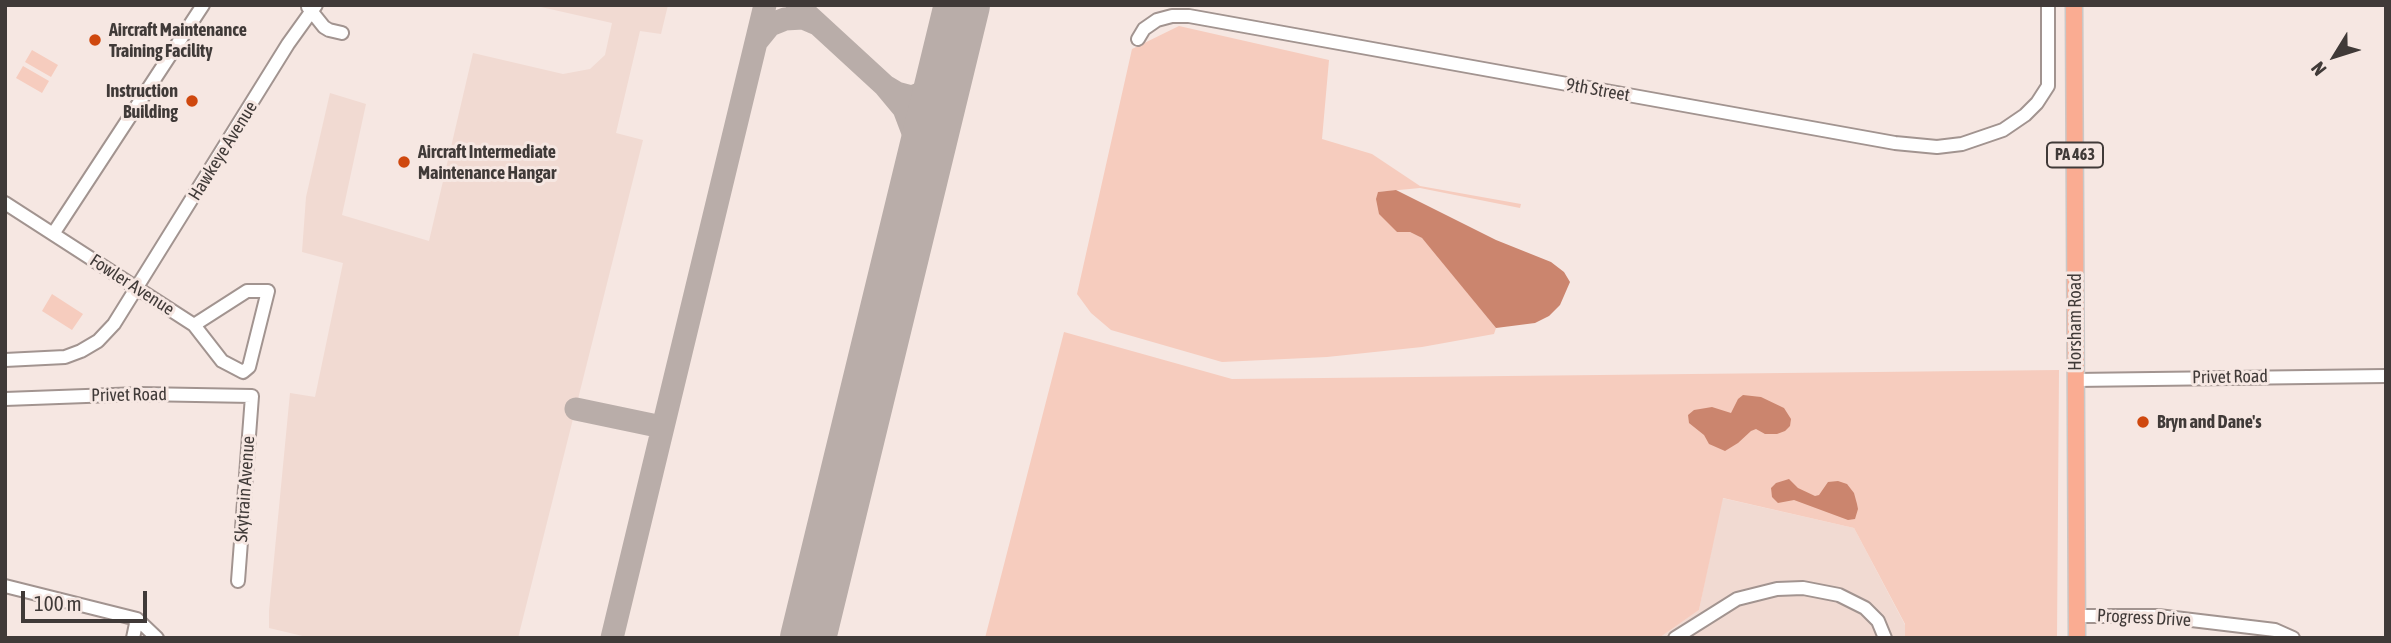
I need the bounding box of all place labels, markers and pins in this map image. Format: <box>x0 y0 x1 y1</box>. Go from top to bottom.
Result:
place label: Aircraft Maintenance Training Facility <box>109 19 247 61</box>
marker: Aircraft Maintenance Training Facility <box>87 32 103 48</box>
place label: Instruction Building <box>106 80 178 122</box>
marker: Instruction Building <box>184 93 200 109</box>
place label: Aircraft Intermediate Maintenance Hangar <box>418 141 556 184</box>
marker: Aircraft Intermediate Maintenance Hangar <box>396 154 412 170</box>
place label: Bryn and Dane's <box>2157 411 2262 433</box>
marker: Bryn and Dane's <box>2135 414 2151 430</box>

